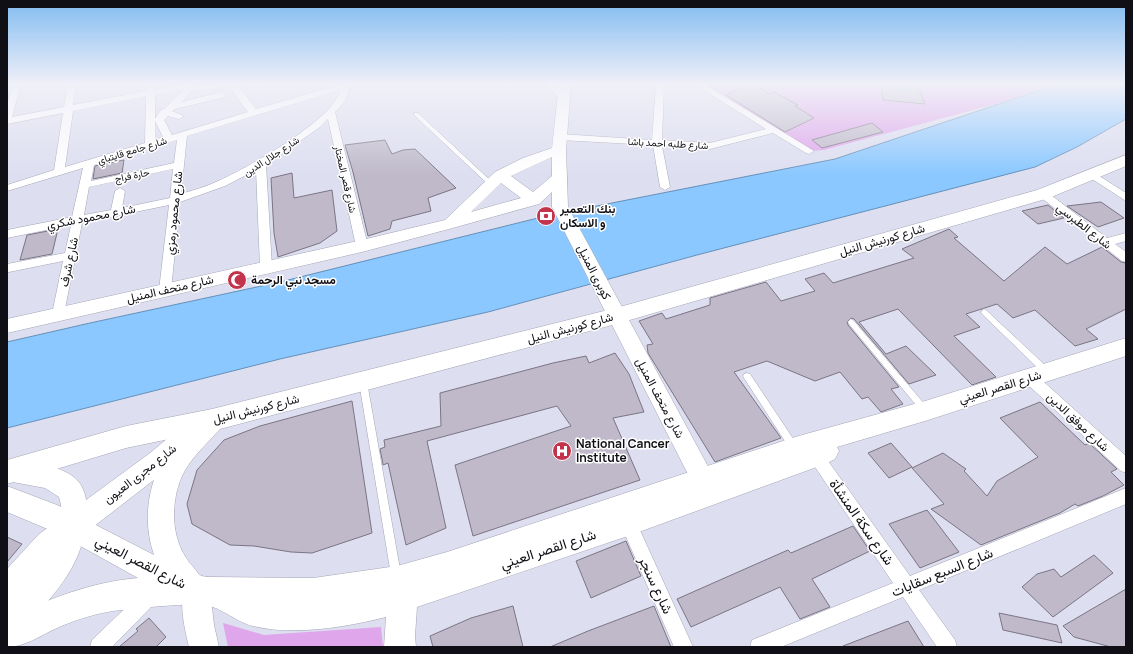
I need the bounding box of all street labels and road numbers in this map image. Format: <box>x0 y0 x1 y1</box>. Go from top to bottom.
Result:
street label: شارع جامع قايتباي <box>96 133 169 169</box>
street label: شارع جلال الدين <box>240 133 302 179</box>
street label: شارع طلبه احمد باشا <box>627 134 709 152</box>
street label: شارع قصر المختار <box>331 143 361 214</box>
street label: حارة فراج <box>113 164 151 186</box>
street label: شارع محمود رمزي <box>161 170 188 256</box>
street label: شارع الطبرسي <box>1052 199 1116 254</box>
street label: شارع محمود شكري <box>45 200 137 235</box>
street label: شارع كورنيش النيل <box>837 219 927 261</box>
street label: شارع شرف <box>55 236 83 288</box>
street label: كوبرى المنيل <box>573 241 616 302</box>
street label: شارع متحف المنيل <box>125 270 215 308</box>
street label: شارع كورنيش النيل <box>525 308 615 348</box>
street label: شارع متحف المنيل <box>631 355 689 441</box>
street label: شارع القصر العيني <box>957 366 1044 409</box>
street label: شارع موفق الدين <box>1043 388 1113 456</box>
street label: شارع كورنيش النيل <box>211 390 301 428</box>
street label: شارع مجرى العيون <box>100 440 180 508</box>
street label: شارع سكة المنشأة <box>824 475 899 570</box>
street label: شارع القصر العيني <box>498 524 599 576</box>
street label: شارع القصر العيني <box>91 530 190 595</box>
street label: شارع السبع سقايات <box>888 542 996 602</box>
street label: شارع سنجر <box>633 552 678 618</box>

